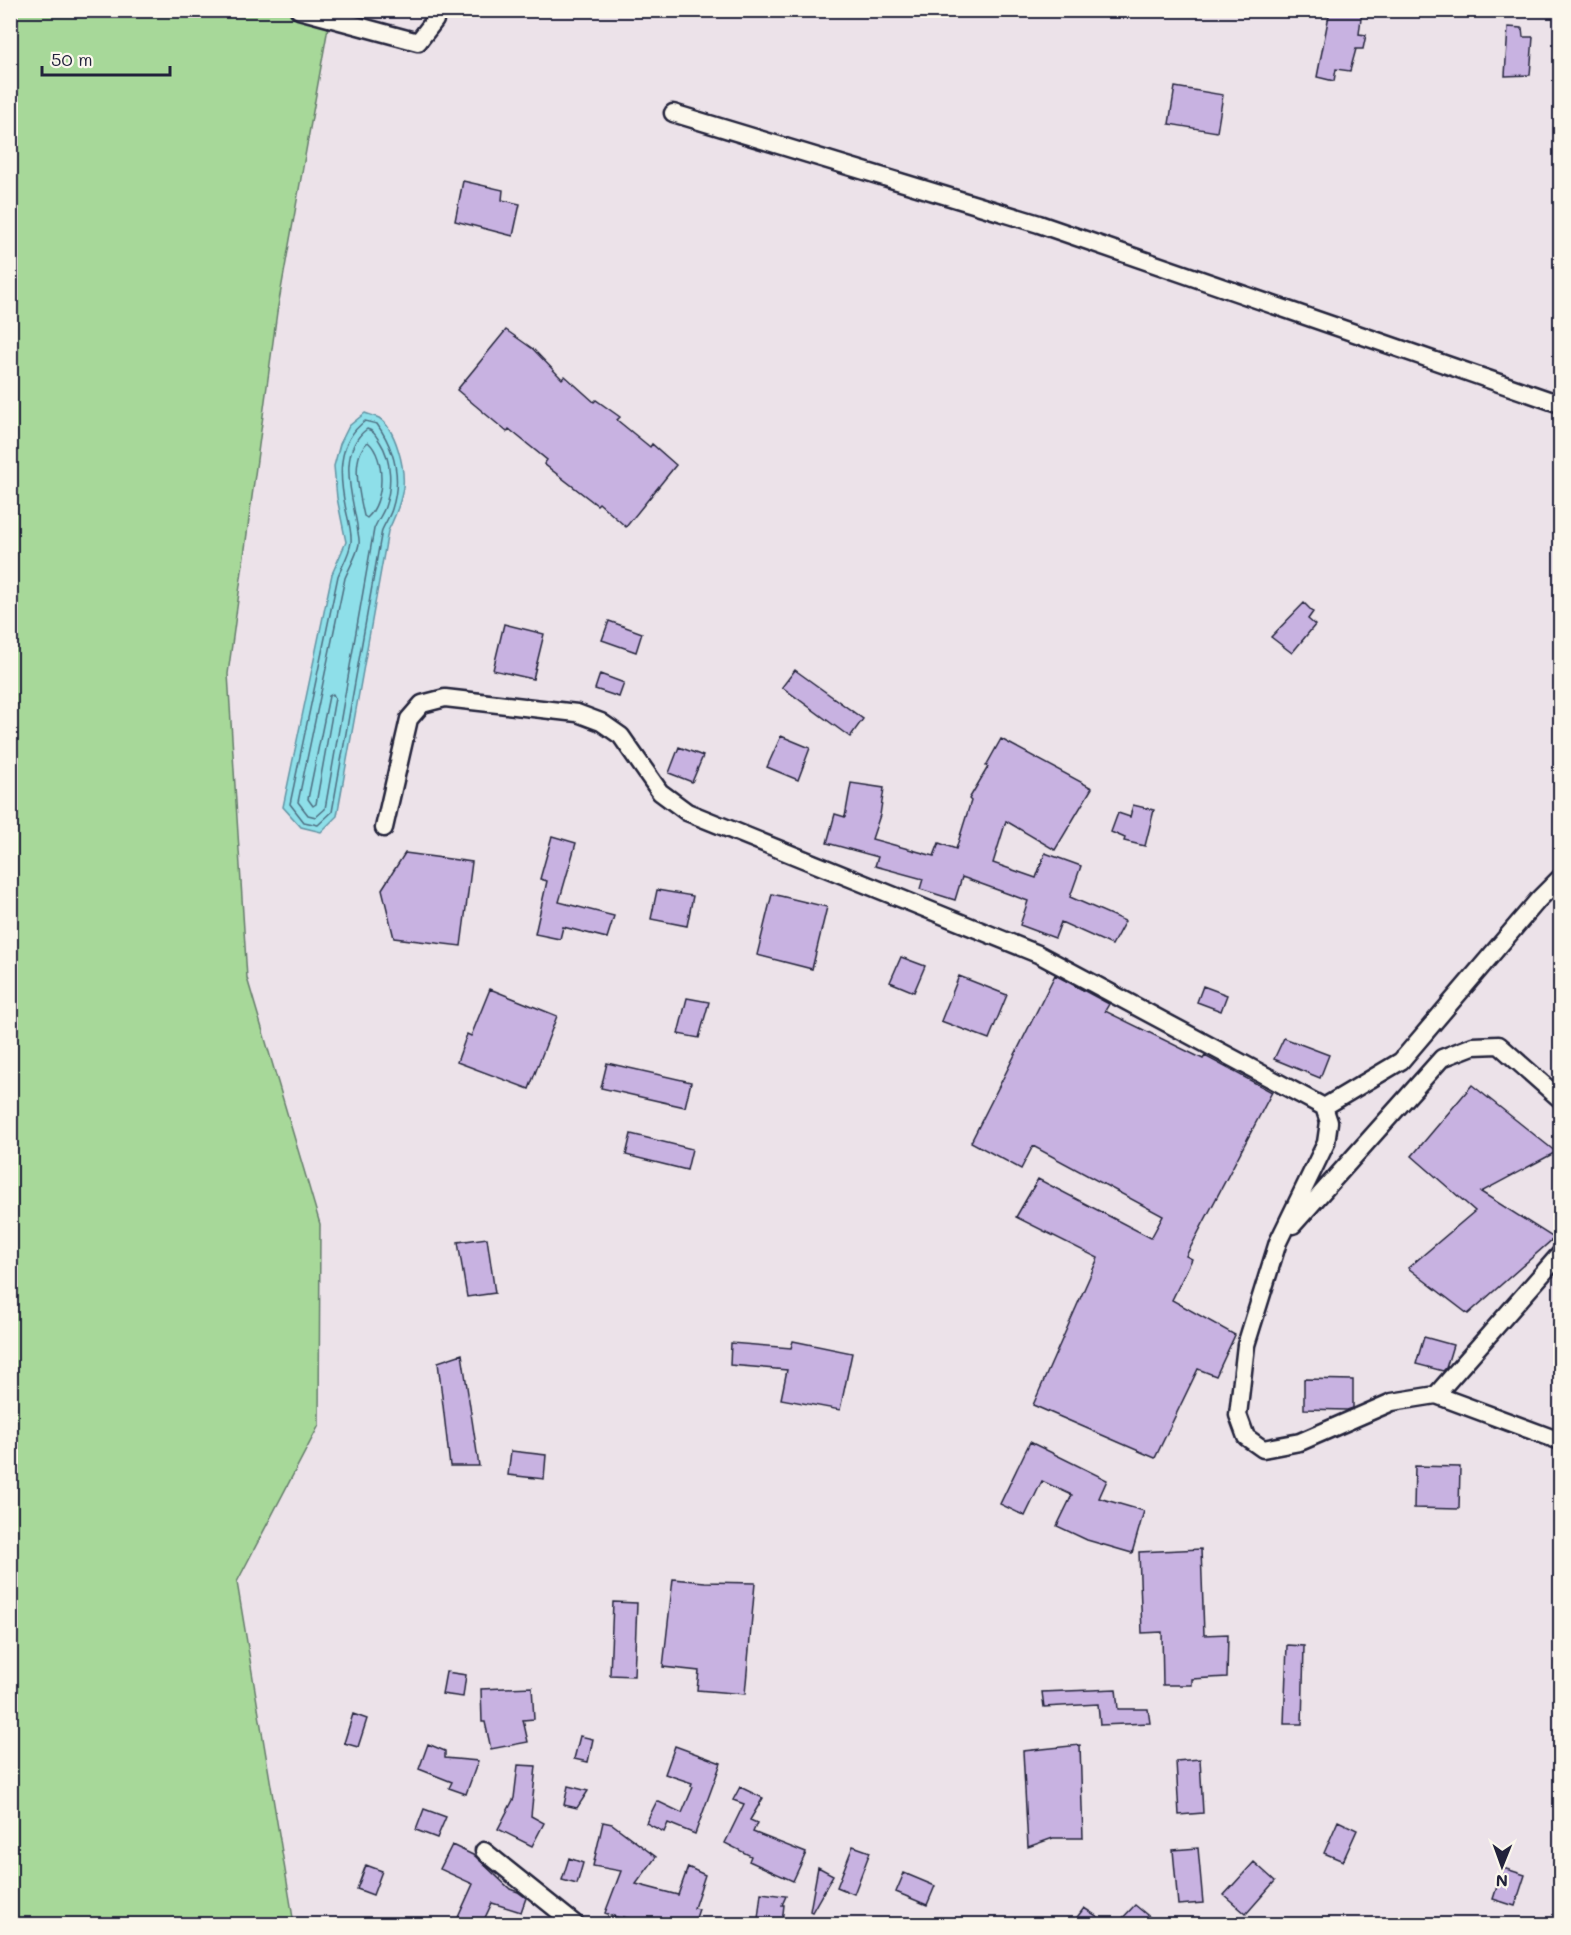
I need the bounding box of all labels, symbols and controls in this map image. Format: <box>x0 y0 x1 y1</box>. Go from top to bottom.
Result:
scale bar <box>42 39 170 77</box>
text: 50 m <box>51 47 93 71</box>
north arrow <box>1472 1836 1532 1896</box>
text: N <box>1495 1871 1508 1892</box>

